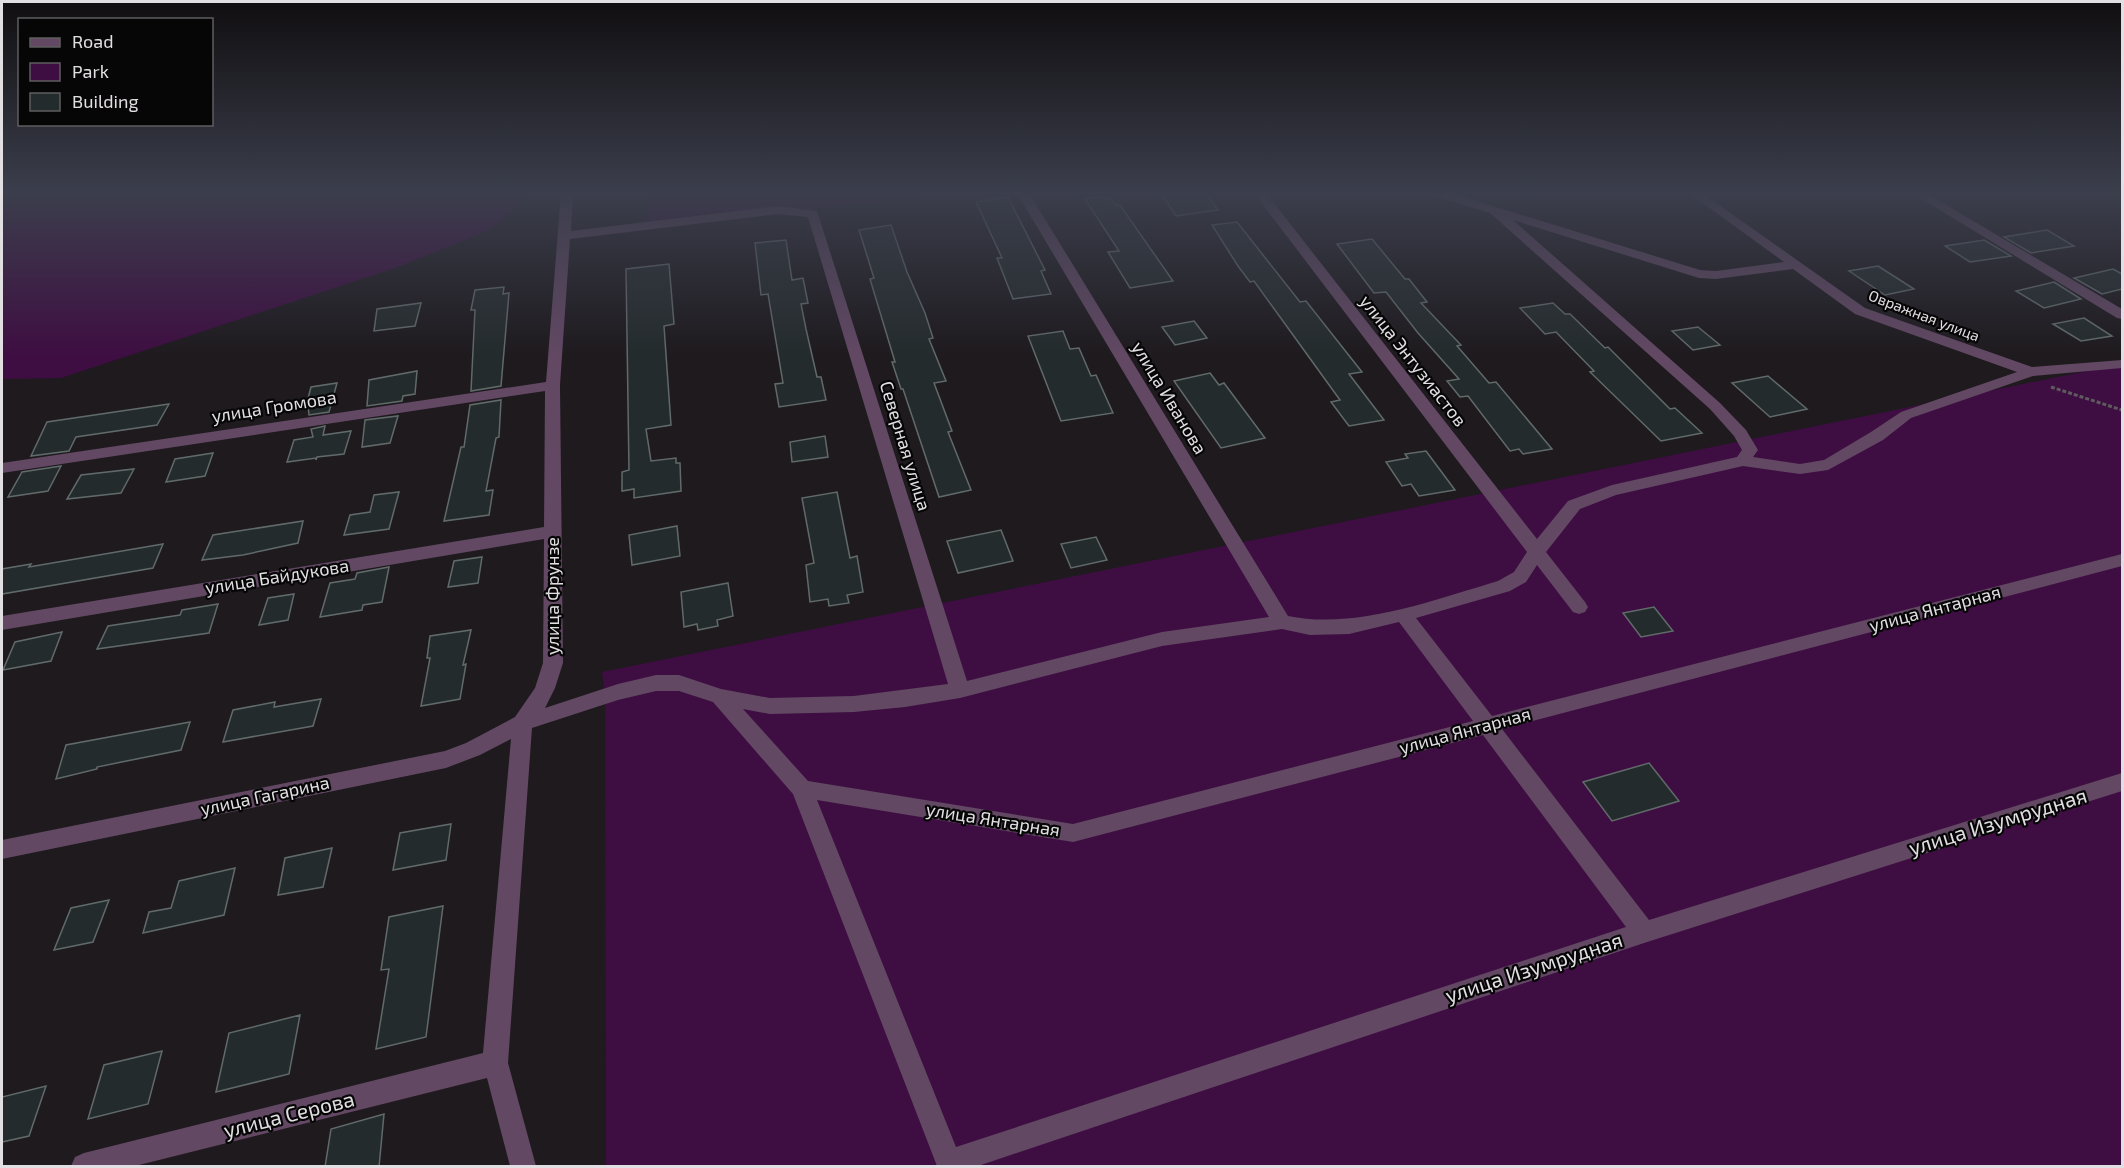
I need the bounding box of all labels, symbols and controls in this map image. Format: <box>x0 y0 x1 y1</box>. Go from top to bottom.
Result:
legend <box>18 18 213 126</box>
text: Road <box>72 30 113 52</box>
text: Park <box>72 60 109 82</box>
text: Building <box>72 90 139 112</box>
street label: Овражная улица <box>1866 286 1982 345</box>
street label: улица Энтузиастов <box>1356 290 1472 430</box>
street label: улица Иванова <box>1128 337 1212 458</box>
street label: Северная улица <box>876 378 936 513</box>
street label: улица Громова <box>210 385 338 427</box>
street label: улица Фрунзе <box>541 537 563 655</box>
street label: улица Байдукова <box>203 554 350 598</box>
street label: улица Янтарная <box>1867 580 2003 636</box>
street label: улица Янтарная <box>1397 702 1533 758</box>
street label: улица Гагарина <box>198 771 331 819</box>
street label: улица Изумрудная <box>1905 782 2090 861</box>
street label: улица Янтарная <box>925 798 1062 840</box>
street label: улица Изумрудная <box>1442 926 1626 1008</box>
street label: улица Серова <box>221 1085 357 1143</box>

